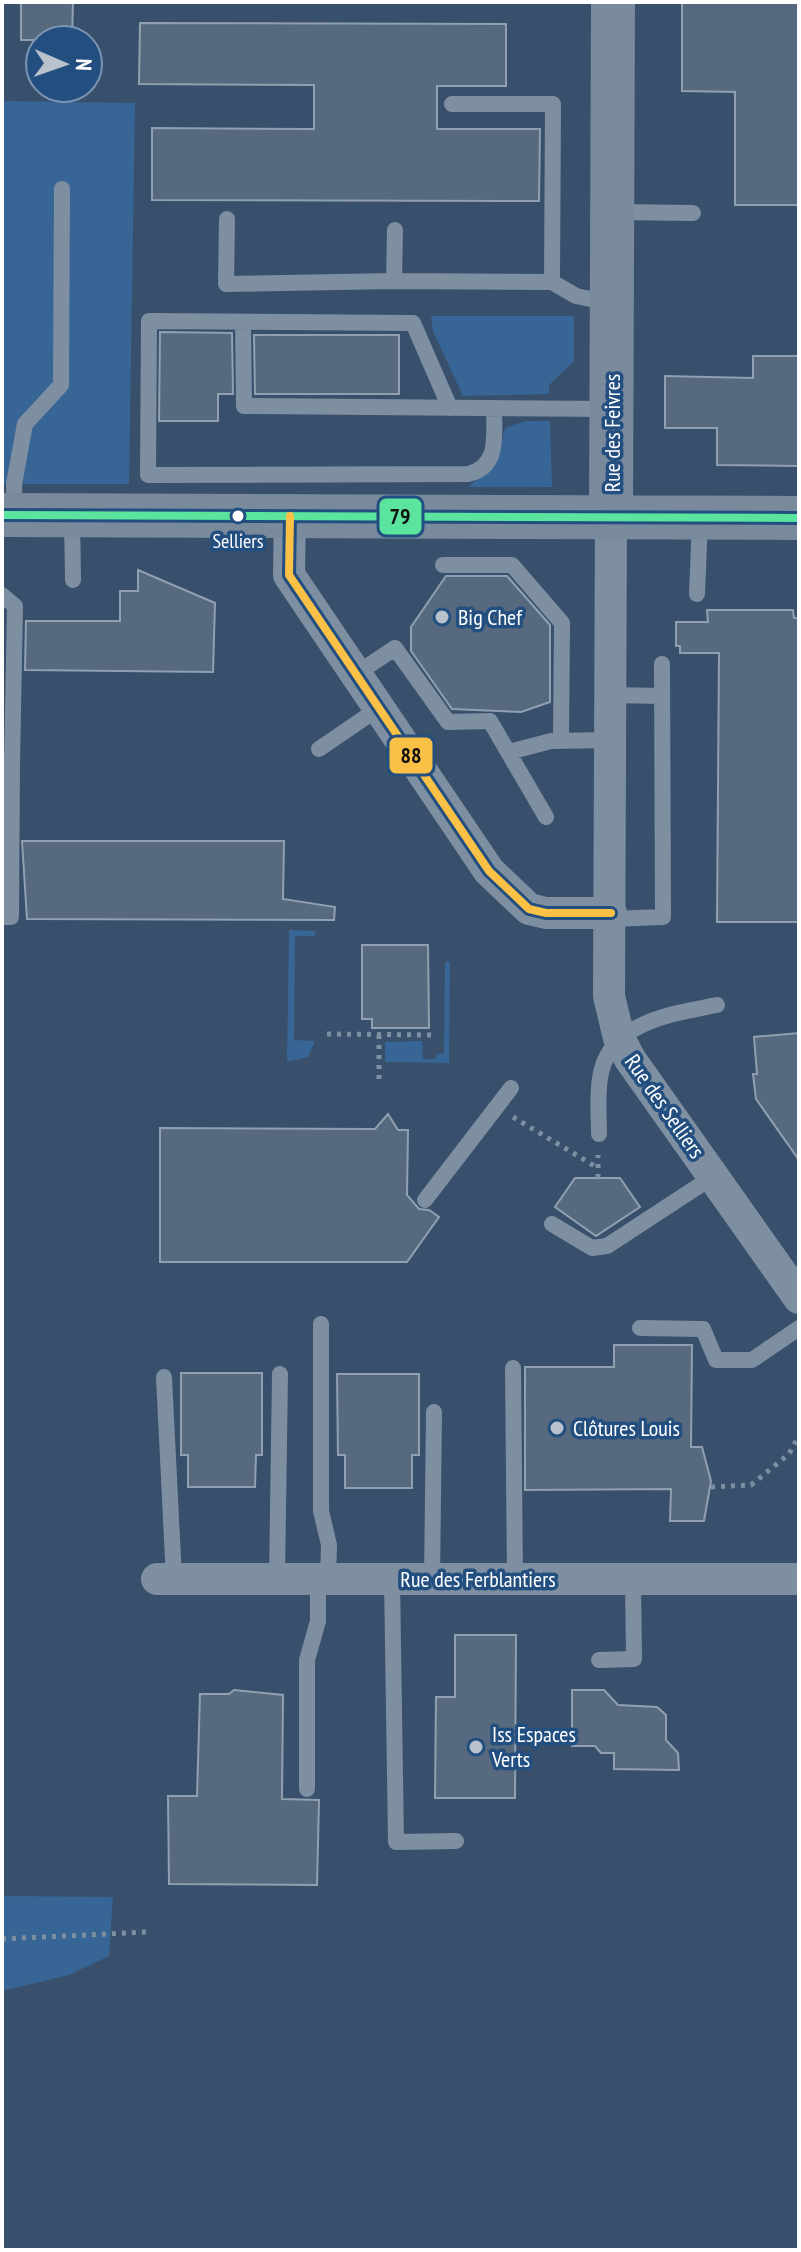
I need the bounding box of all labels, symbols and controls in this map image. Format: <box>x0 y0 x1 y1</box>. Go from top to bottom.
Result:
north arrow <box>24 24 104 104</box>
text: N <box>70 58 98 71</box>
street label: Rue des Feivres <box>598 374 626 492</box>
line badge: 79 <box>378 497 423 536</box>
text: 79 <box>389 502 411 530</box>
marker: Selliers <box>230 508 246 524</box>
place label: Selliers <box>213 528 264 554</box>
place label: Big Chef <box>458 603 523 631</box>
marker: Big Chef <box>433 608 451 626</box>
line badge: 88 <box>388 736 434 775</box>
text: 88 <box>400 741 422 769</box>
street label: Rue des Selliers <box>619 1049 711 1163</box>
place label: Clôtures Louis <box>573 1414 680 1442</box>
marker: Clôtures Louis <box>548 1419 566 1437</box>
street label: Rue des Ferblantiers <box>400 1565 556 1593</box>
place label: Iss Espaces Verts <box>491 1720 576 1773</box>
marker: Iss Espaces Verts <box>467 1738 485 1756</box>

